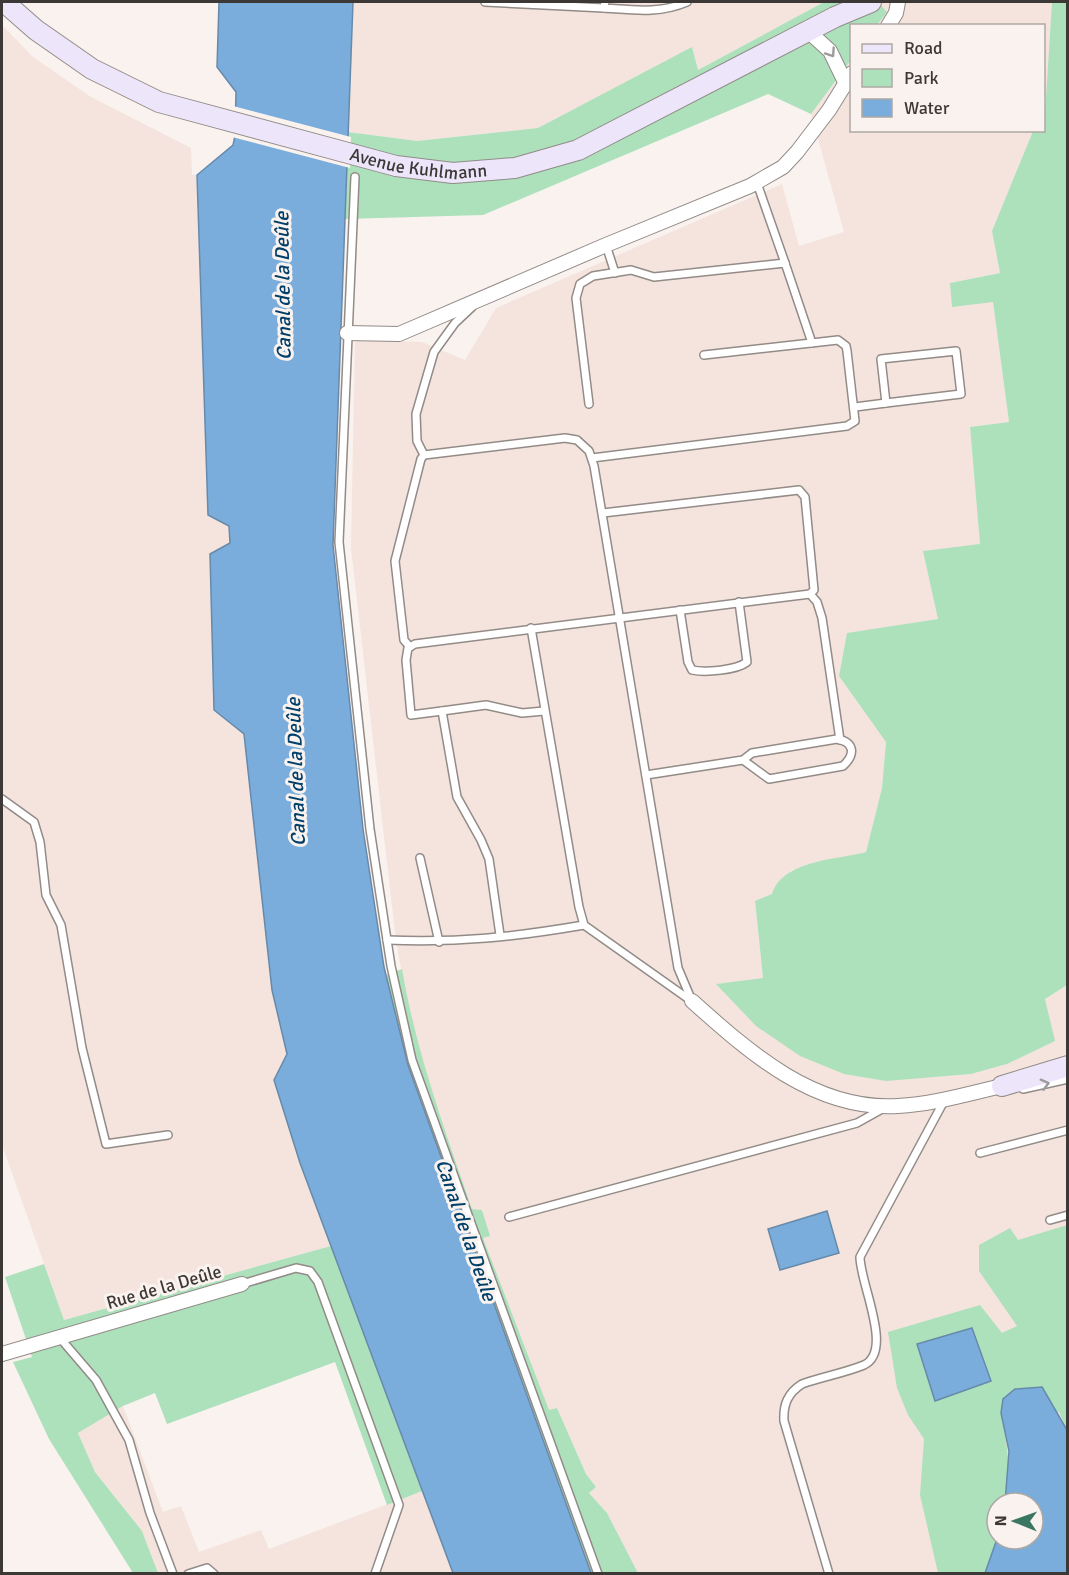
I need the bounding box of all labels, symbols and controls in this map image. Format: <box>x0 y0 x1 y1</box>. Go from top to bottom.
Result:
legend <box>850 24 1045 132</box>
text: Road <box>904 37 943 59</box>
one-way arrow <box>824 46 835 57</box>
text: Park <box>904 67 939 89</box>
text: Water <box>904 97 950 119</box>
street label: Avenue Kuhlmann <box>347 143 488 185</box>
water label: Canal de la Deûle <box>269 211 297 360</box>
water label: Canal de la Deûle <box>281 696 311 847</box>
one-way arrow <box>1040 1079 1050 1092</box>
water label: Canal de la Deûle <box>430 1156 502 1305</box>
street label: Rue de la Deûle <box>104 1260 224 1314</box>
north arrow <box>985 1491 1045 1551</box>
text: N <box>991 1515 1011 1526</box>

